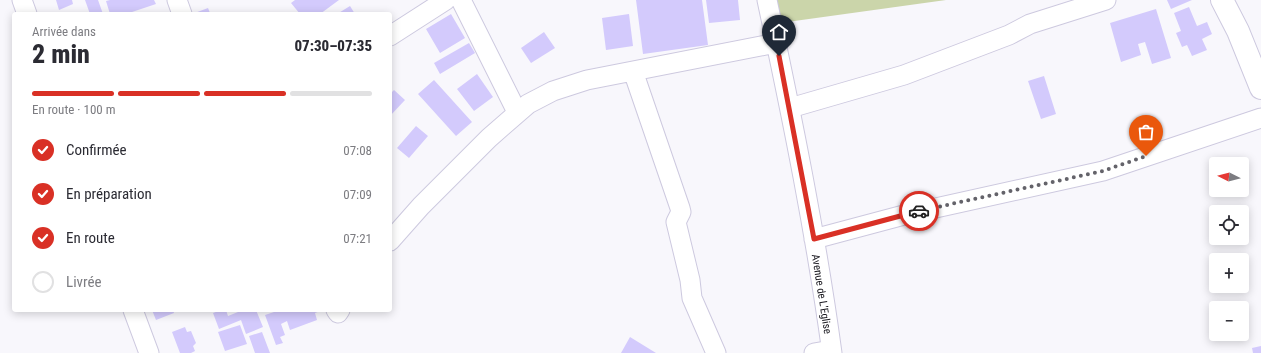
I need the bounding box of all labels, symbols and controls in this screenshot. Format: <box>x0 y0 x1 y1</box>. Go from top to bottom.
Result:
pin <box>762 15 796 56</box>
icon: home <box>768 21 790 43</box>
text: Arrivée dans <box>32 24 96 39</box>
text: 07:30–07:35 <box>294 37 372 55</box>
text: 2 min <box>32 39 90 69</box>
text: En route · 100 m <box>32 102 115 117</box>
pin <box>1129 115 1163 156</box>
icon: bag <box>1135 121 1157 143</box>
icon: check <box>32 139 54 161</box>
text: Confirmée <box>66 141 127 159</box>
text: 07:08 <box>343 143 372 158</box>
north arrow <box>1209 157 1249 197</box>
map controls <box>1209 157 1249 341</box>
icon: check <box>32 183 54 205</box>
text: En préparation <box>66 185 152 203</box>
text: 07:09 <box>343 187 372 202</box>
courier <box>899 191 939 231</box>
icon: car <box>908 200 930 222</box>
button: locate <box>1209 205 1249 245</box>
icon: check <box>32 227 54 249</box>
text: En route <box>66 229 115 247</box>
text: 07:21 <box>343 231 372 246</box>
street label: Avenue de L'Eglise <box>809 253 834 335</box>
button: + <box>1209 253 1249 293</box>
text: Livrée <box>66 273 102 291</box>
button: − <box>1209 301 1249 341</box>

